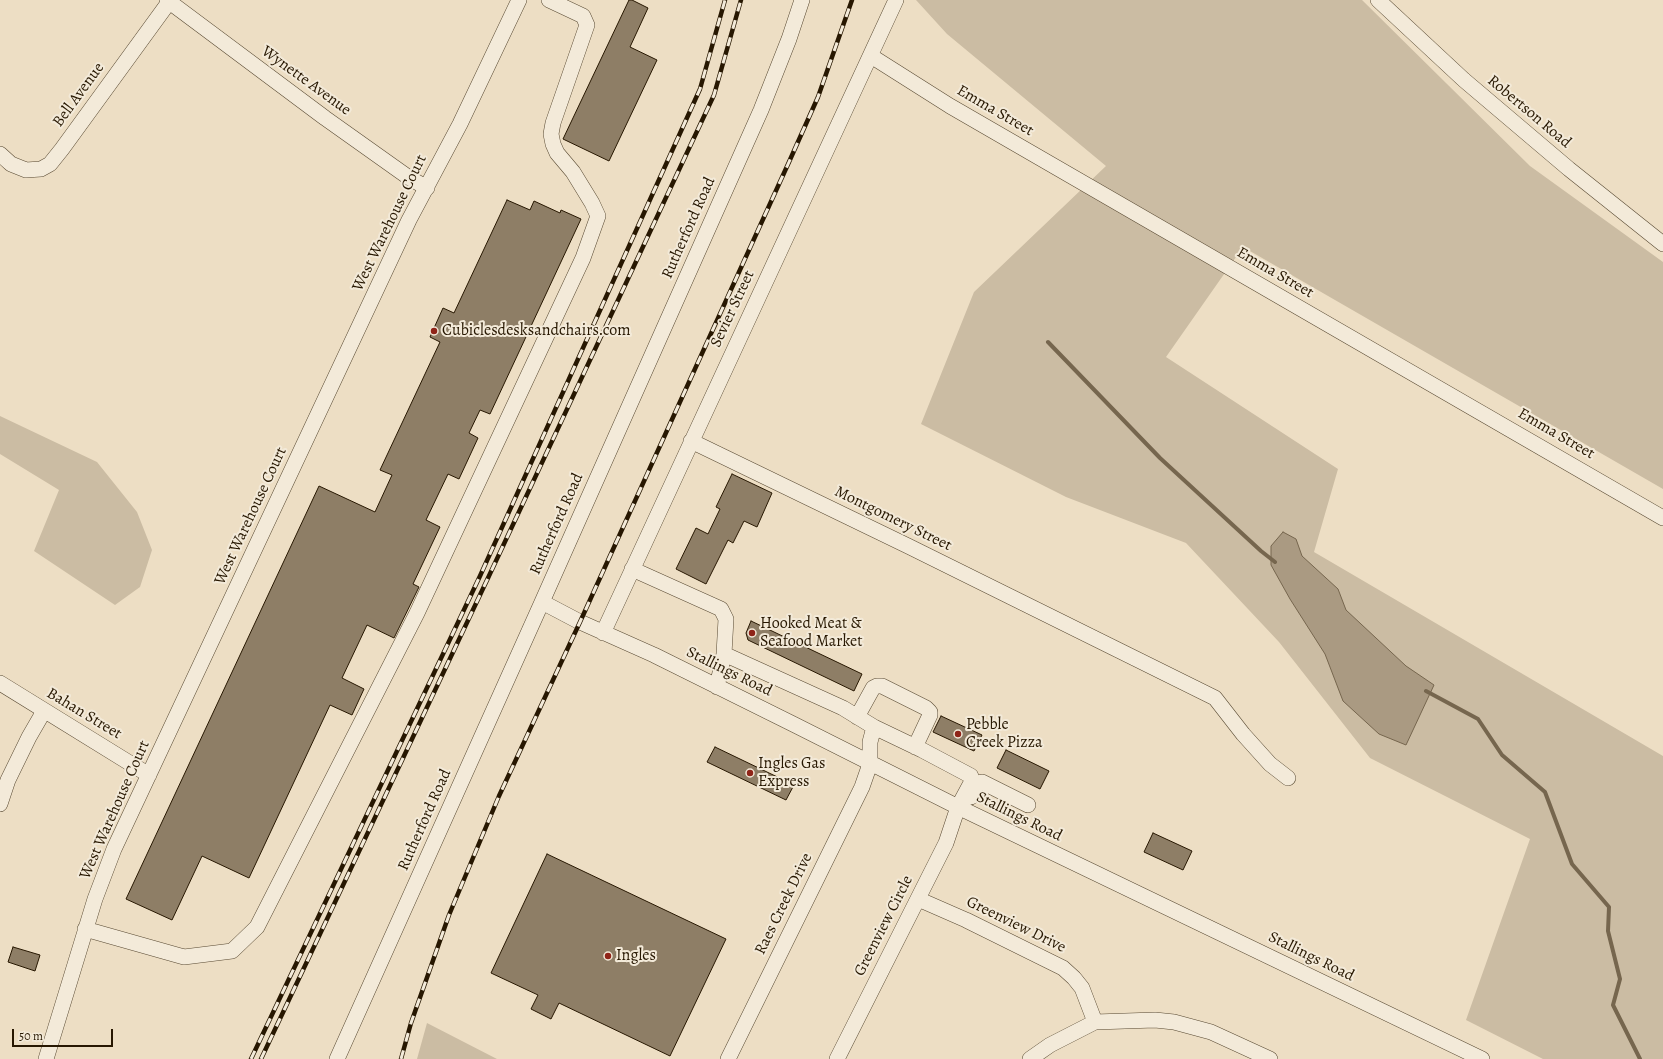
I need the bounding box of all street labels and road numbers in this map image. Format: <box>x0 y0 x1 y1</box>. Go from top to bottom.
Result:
street label: Wynette Avenue <box>257 42 355 120</box>
street label: Bell Avenue <box>49 59 109 131</box>
street label: Robertson Road <box>1483 71 1575 153</box>
street label: Emma Street <box>953 81 1037 141</box>
street label: West Warehouse Court <box>349 152 431 294</box>
street label: Rutherford Road <box>658 174 720 282</box>
street label: Emma Street <box>1233 243 1317 303</box>
street label: Sevier Street <box>707 267 759 351</box>
street label: Emma Street <box>1514 404 1598 464</box>
street label: West Warehouse Court <box>211 444 291 588</box>
street label: Rutherford Road <box>526 470 588 578</box>
street label: Montgomery Street <box>831 482 955 556</box>
street label: Stallings Road <box>683 643 775 701</box>
street label: Bahan Street <box>43 684 125 744</box>
street label: West Warehouse Court <box>76 738 154 882</box>
street label: Rutherford Road <box>394 766 456 874</box>
street label: Stallings Road <box>973 788 1065 846</box>
street label: Raes Creek Drive <box>751 850 817 958</box>
street label: Greenview Circle <box>850 872 918 980</box>
street label: Greenview Drive <box>963 893 1069 957</box>
street label: Stallings Road <box>1265 928 1357 986</box>

